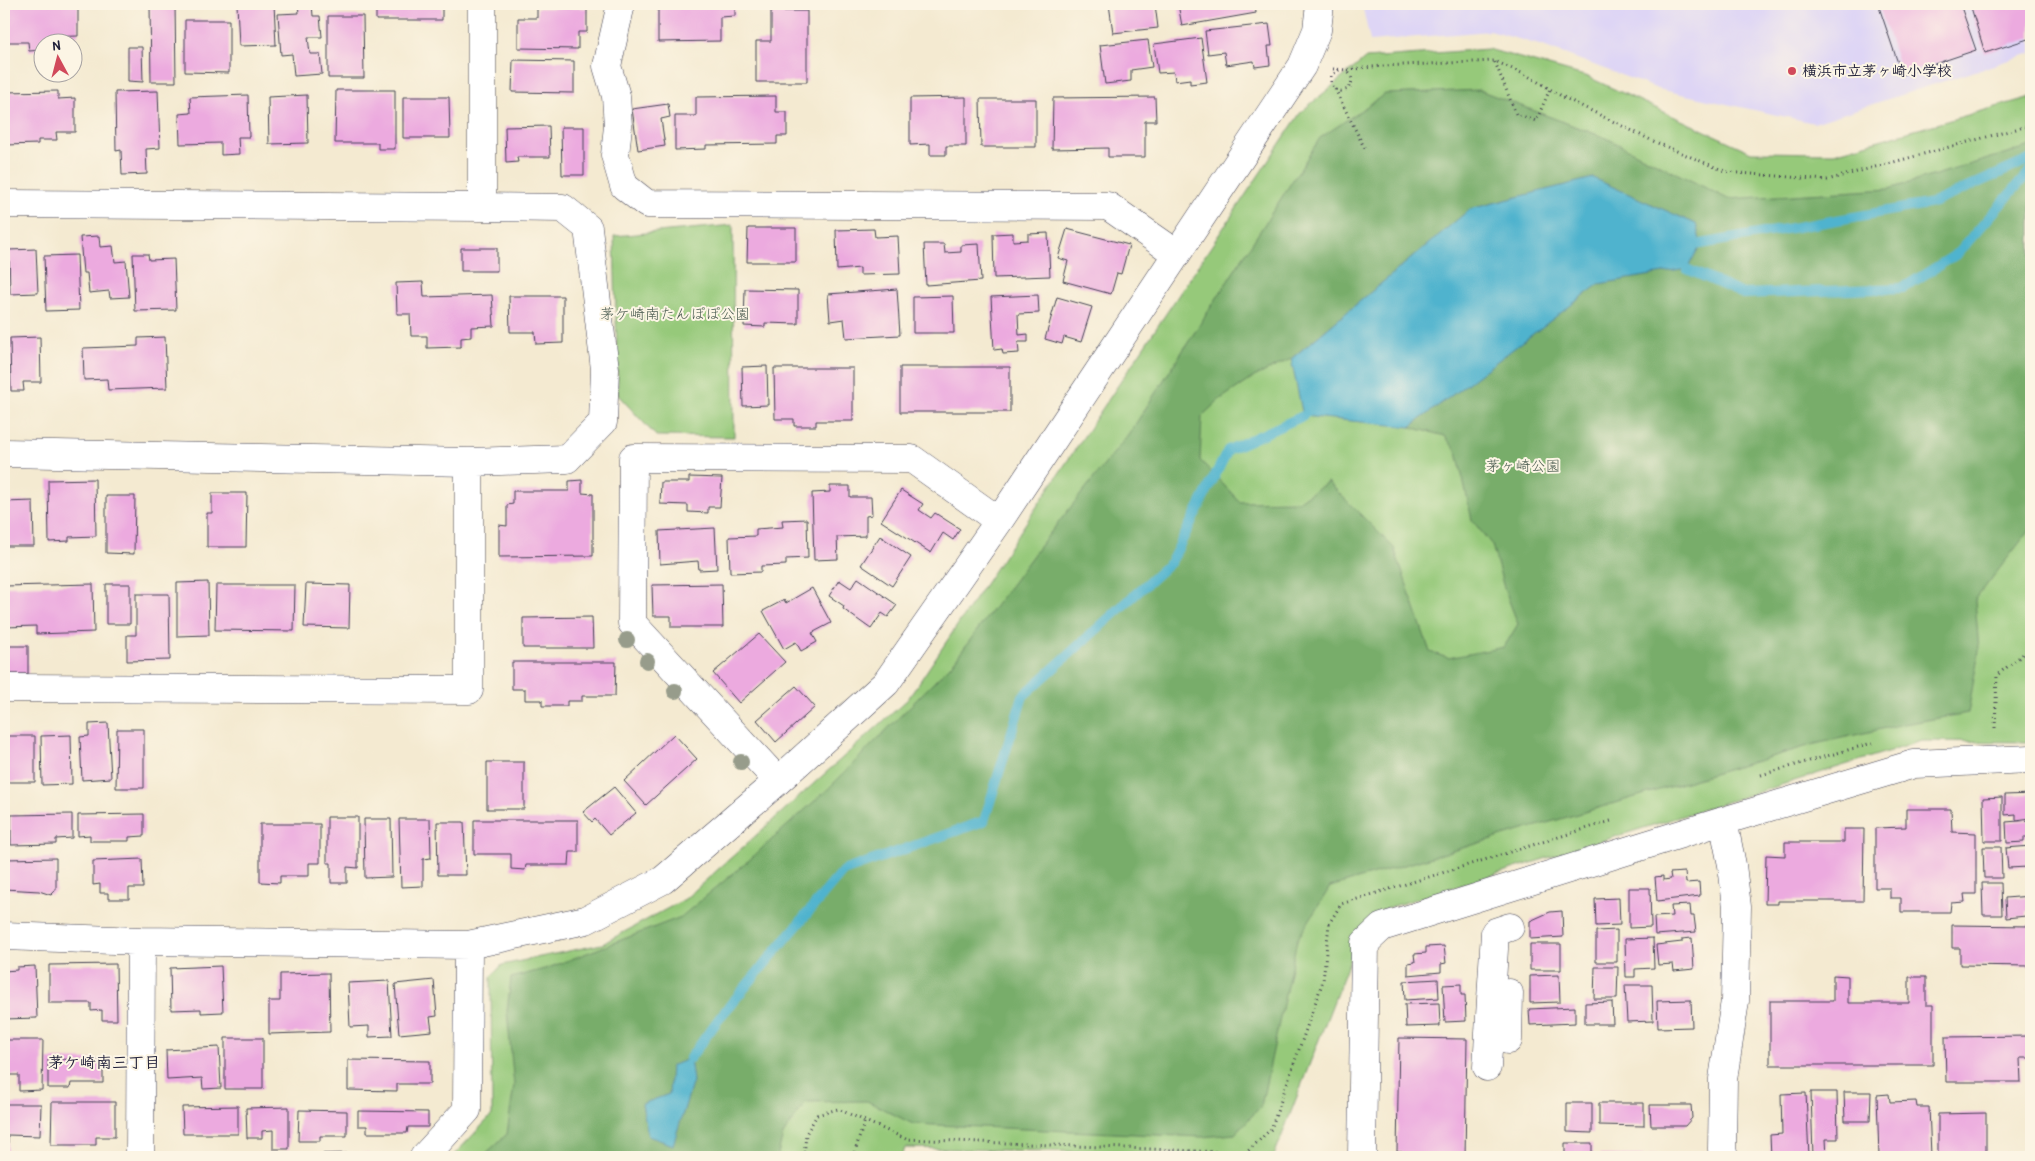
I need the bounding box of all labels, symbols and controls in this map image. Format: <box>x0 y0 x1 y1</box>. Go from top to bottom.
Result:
north arrow <box>32 32 82 82</box>
text: N <box>51 35 62 54</box>
place label: 横浜市立茅ヶ崎小学校 <box>1802 60 1952 81</box>
marker: 横浜市立茅ヶ崎小学校 <box>1786 65 1798 77</box>
park label: 茅ケ崎南たんぽぽ公園 <box>600 303 750 324</box>
park label: 茅ヶ崎公園 <box>1485 455 1561 476</box>
district label: 茅ケ崎南三丁目 <box>48 1051 160 1073</box>

